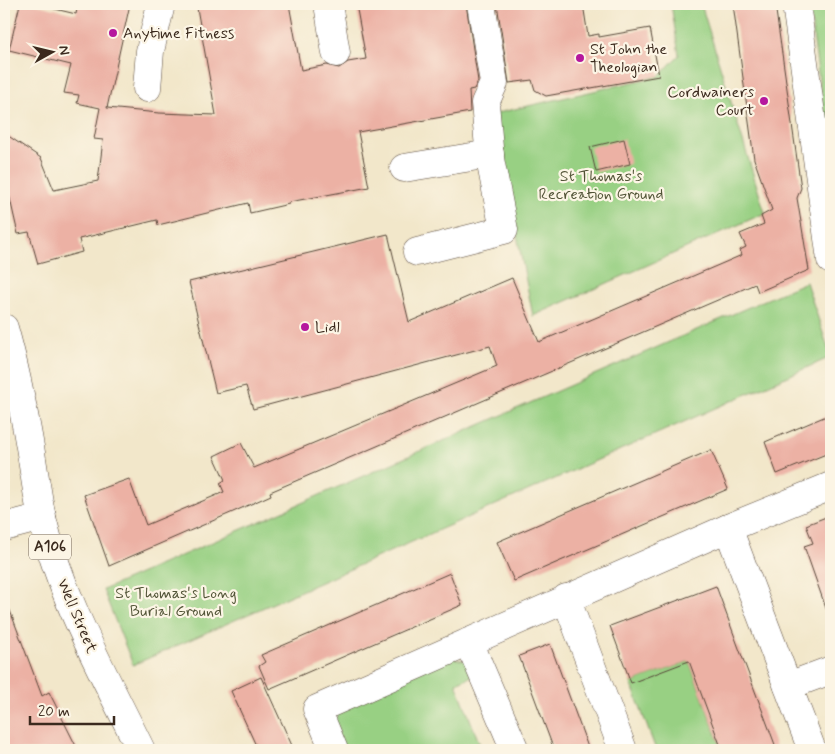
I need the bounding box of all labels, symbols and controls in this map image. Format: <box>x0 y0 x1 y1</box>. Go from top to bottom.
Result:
place label: Anytime Fitness <box>123 23 234 44</box>
marker: Anytime Fitness <box>107 27 119 39</box>
north arrow <box>28 28 78 78</box>
place label: St John the Theologian <box>590 39 667 78</box>
text: N <box>54 44 73 56</box>
marker: St John the Theologian <box>574 52 586 64</box>
place label: Cordwainers Court <box>667 82 754 121</box>
marker: Cordwainers Court <box>758 95 770 107</box>
park label: St Thomas's Recreation Ground <box>538 166 664 205</box>
place label: Lidl <box>315 317 340 338</box>
marker: Lidl <box>299 321 311 333</box>
road number: A106 <box>29 534 71 560</box>
street label: Well Street <box>52 576 102 657</box>
park label: St Thomas's Long Burial Ground <box>115 583 237 622</box>
scale bar <box>30 694 114 726</box>
text: 20 m <box>38 702 70 722</box>

